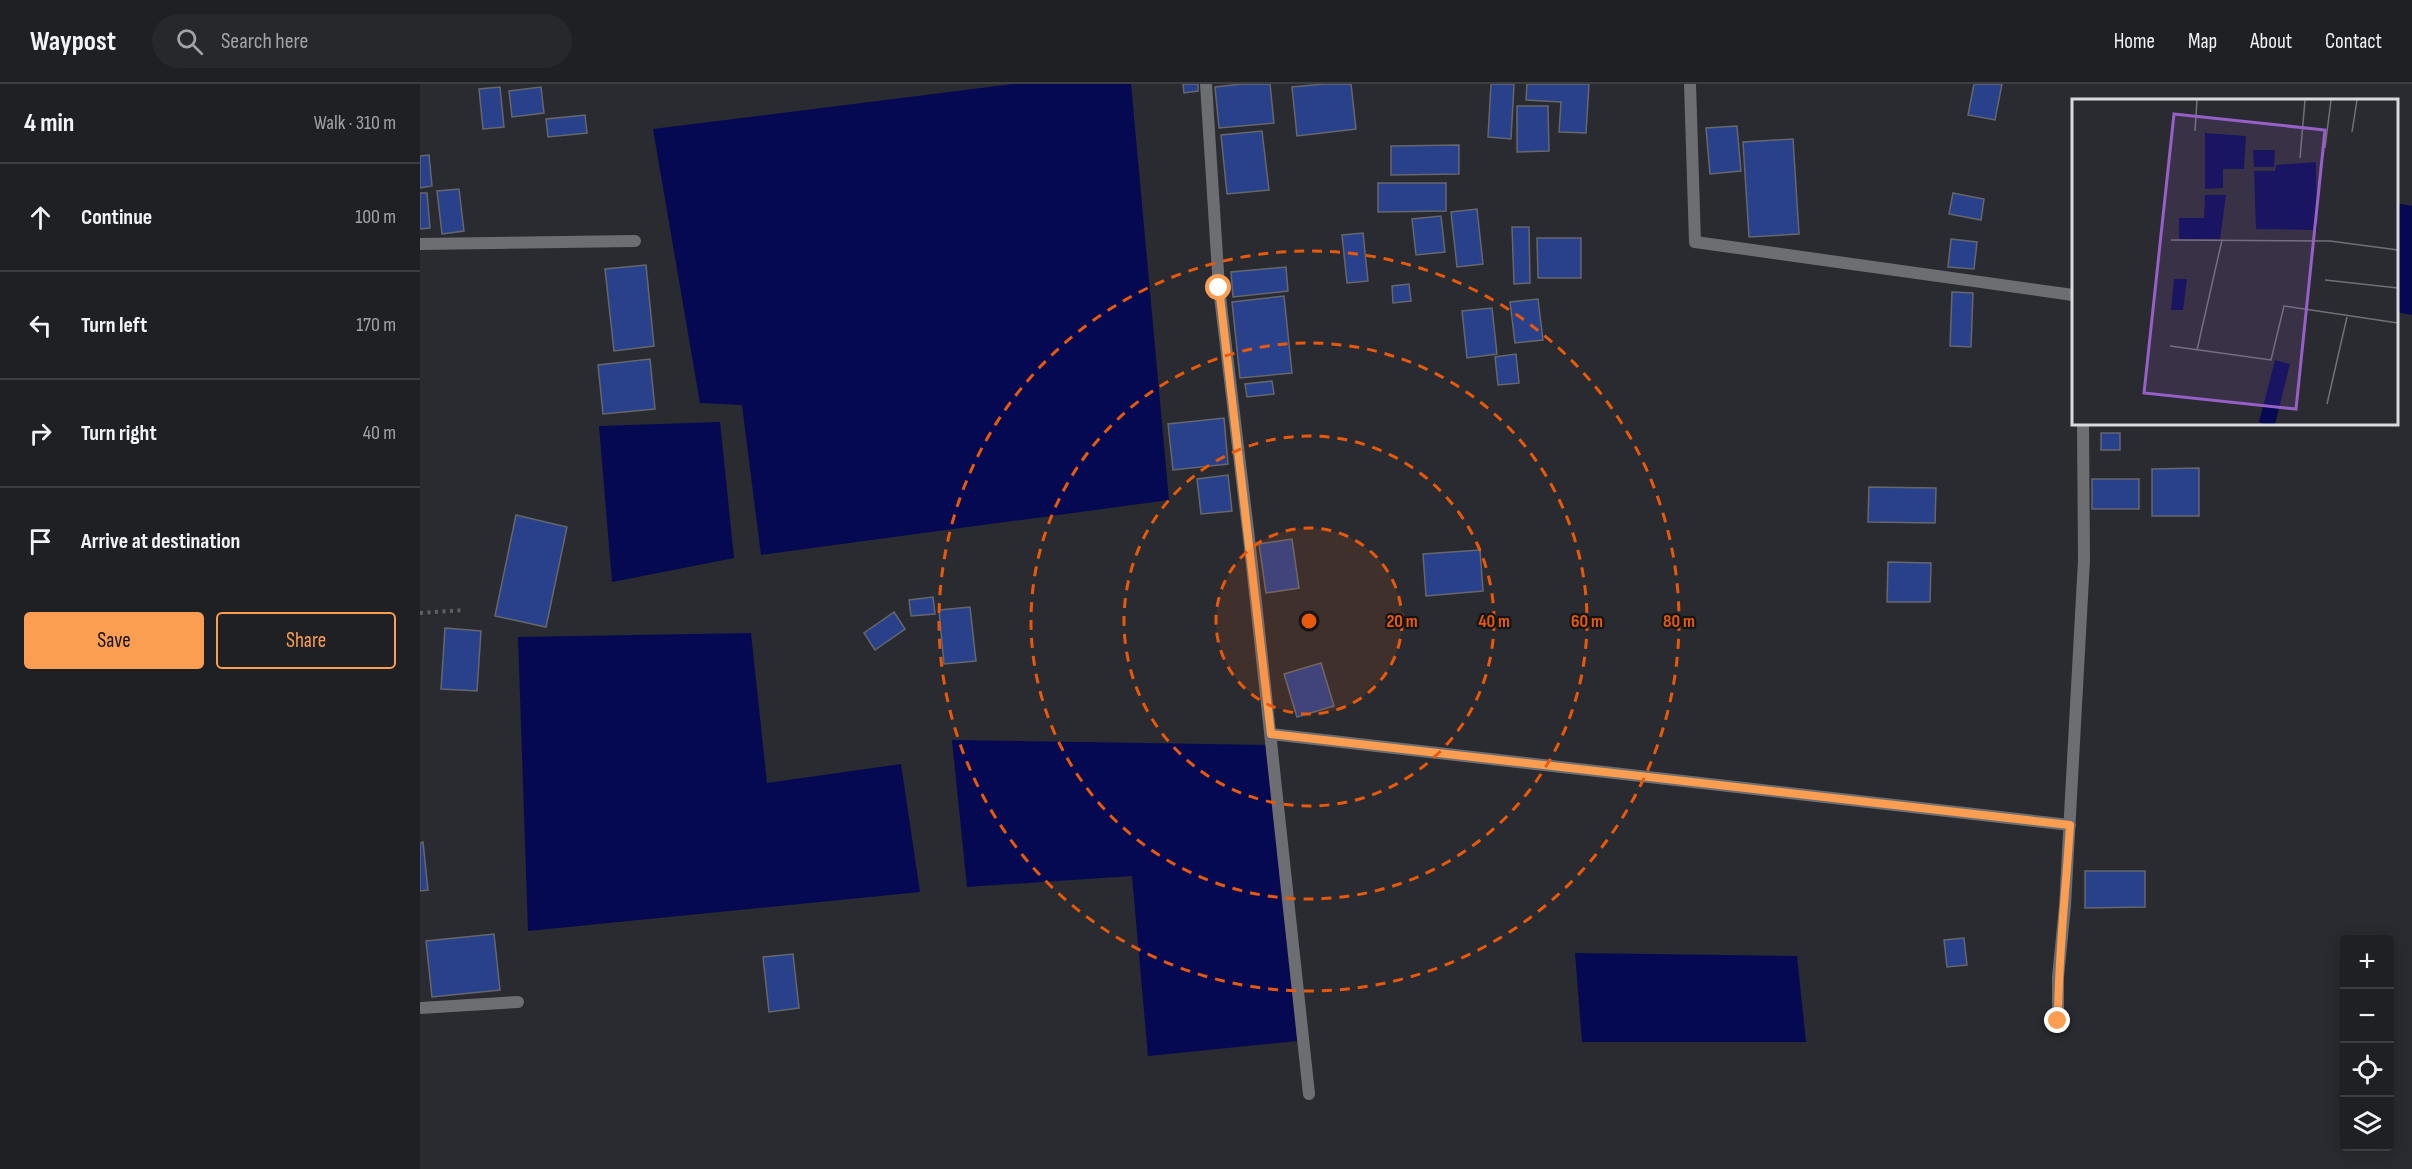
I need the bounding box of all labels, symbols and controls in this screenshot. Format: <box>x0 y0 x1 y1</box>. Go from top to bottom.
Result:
search box <box>152 14 572 68</box>
text: Waypost <box>30 25 116 58</box>
icon: search <box>173 25 206 58</box>
text: Search here <box>221 28 308 55</box>
text: Home <box>2114 29 2155 54</box>
text: Map <box>2188 29 2217 54</box>
text: About <box>2250 29 2292 54</box>
text: Contact <box>2325 29 2382 54</box>
inset map <box>2072 99 2397 424</box>
text: 4 min <box>24 108 74 139</box>
text: Walk · 310 m <box>314 111 396 135</box>
icon: ahead <box>24 201 57 234</box>
text: Continue <box>81 204 152 231</box>
text: 100 m <box>355 205 396 229</box>
route start <box>1205 274 1231 300</box>
icon: left <box>24 309 57 342</box>
text: Turn left <box>81 312 147 339</box>
text: 170 m <box>356 313 396 337</box>
icon: right <box>24 417 57 450</box>
text: Turn right <box>81 420 157 447</box>
text: 40 m <box>363 421 396 445</box>
icon: arrive <box>24 525 57 558</box>
text: Arrive at destination <box>81 528 240 555</box>
centre of rings <box>1299 611 1319 631</box>
text: 20 m <box>1386 611 1418 632</box>
text: 40 m <box>1478 611 1510 632</box>
text: 60 m <box>1571 611 1603 632</box>
text: 80 m <box>1663 611 1695 632</box>
button: Save <box>24 612 204 669</box>
button: Share <box>216 612 396 669</box>
map controls <box>2340 935 2394 1151</box>
button: + <box>2340 935 2394 989</box>
button: − <box>2340 989 2394 1043</box>
route end <box>2044 1007 2070 1033</box>
button: locate <box>2340 1043 2394 1097</box>
button: layers <box>2340 1097 2394 1151</box>

